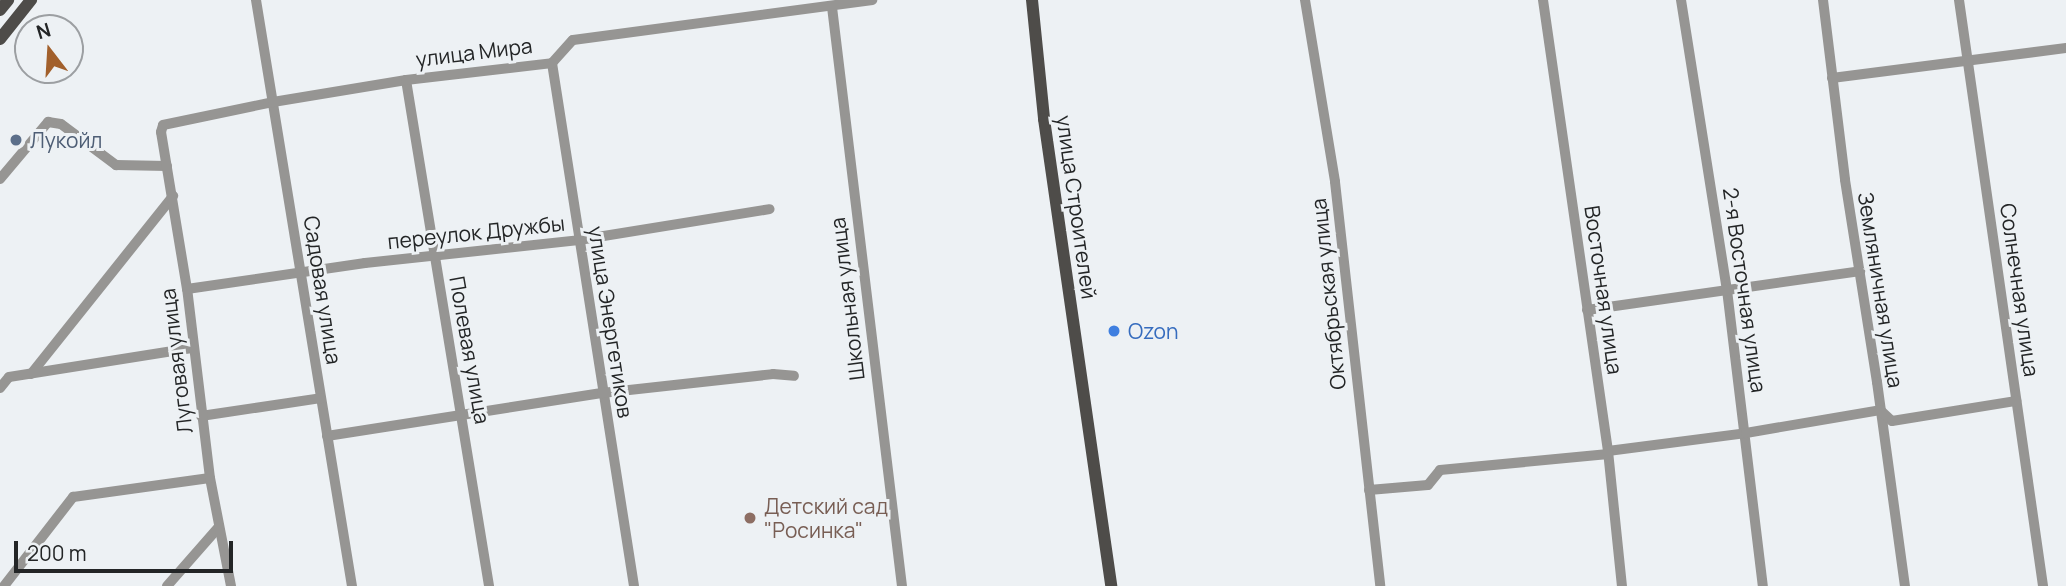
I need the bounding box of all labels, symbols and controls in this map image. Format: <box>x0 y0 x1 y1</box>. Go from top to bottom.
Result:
north arrow <box>14 14 84 84</box>
text: N <box>33 16 54 45</box>
street label: улица Мира <box>414 32 534 72</box>
street label: улица Строителей <box>1052 114 1102 300</box>
place label: Лукойл <box>30 127 102 153</box>
marker: Лукойл <box>8 132 24 148</box>
street label: 2-я Восточная улица <box>1718 186 1772 394</box>
street label: Земляничная улица <box>1853 190 1909 390</box>
street label: Октябрьская улица <box>1305 197 1351 391</box>
street label: Солнечная улица <box>1995 202 2045 378</box>
street label: Восточная улица <box>1580 204 1628 376</box>
street label: переулок Дружбы <box>386 210 566 254</box>
street label: Садовая улица <box>299 214 347 366</box>
street label: Школьная улица <box>825 216 869 382</box>
street label: улица Энергетиков <box>583 224 639 420</box>
street label: Полевая улица <box>445 274 495 426</box>
street label: Луговая улица <box>155 287 197 435</box>
place label: Ozon <box>1128 318 1178 344</box>
marker: Ozon <box>1106 323 1122 339</box>
place label: Детский сад "Росинка" <box>764 493 888 543</box>
marker: Детский сад "Росинка" <box>742 510 758 526</box>
scale bar <box>18 526 236 570</box>
text: 200 m <box>27 539 87 567</box>

